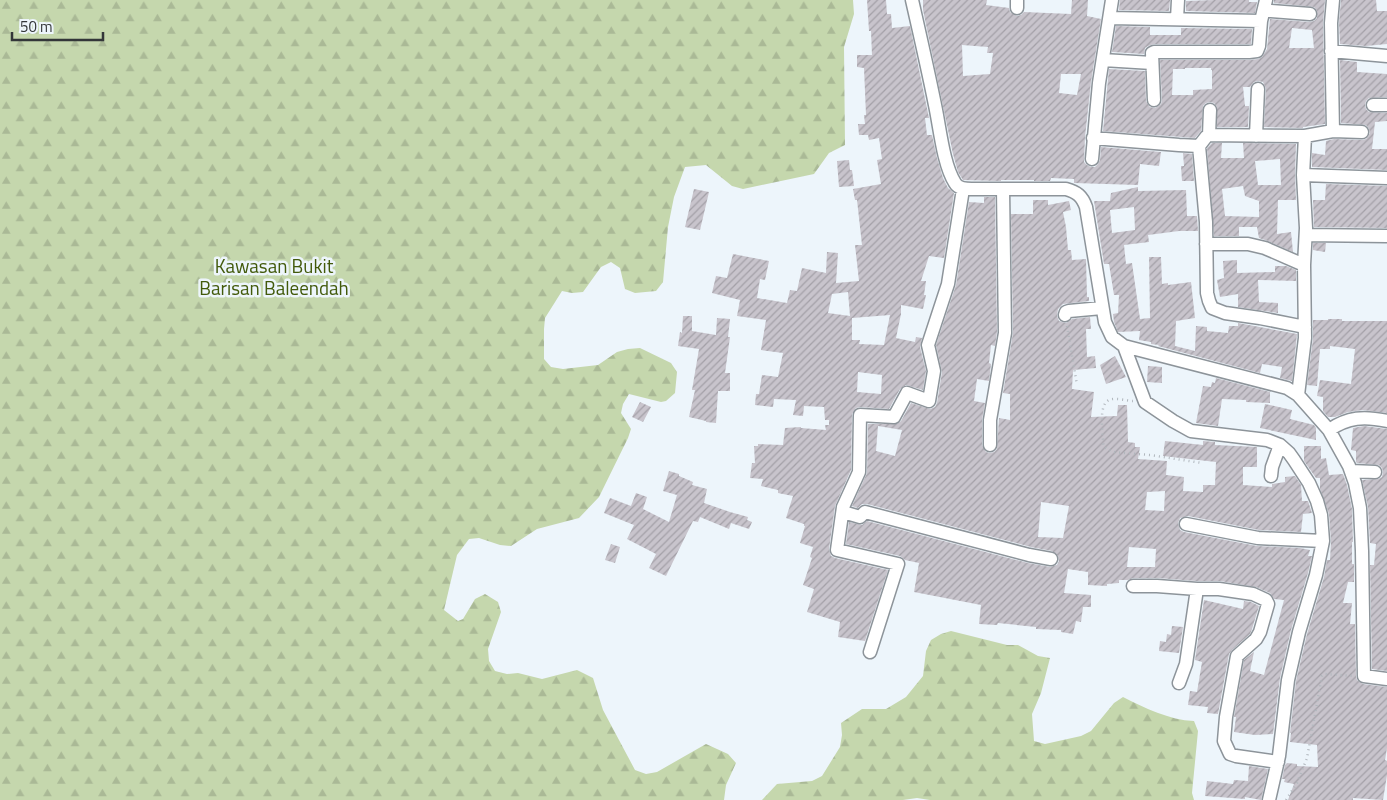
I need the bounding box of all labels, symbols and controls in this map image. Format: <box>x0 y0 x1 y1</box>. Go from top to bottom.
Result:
scale bar <box>12 10 104 42</box>
text: 50 m <box>20 15 53 38</box>
park label: Kawasan Bukit Barisan Baleendah <box>199 251 349 302</box>

